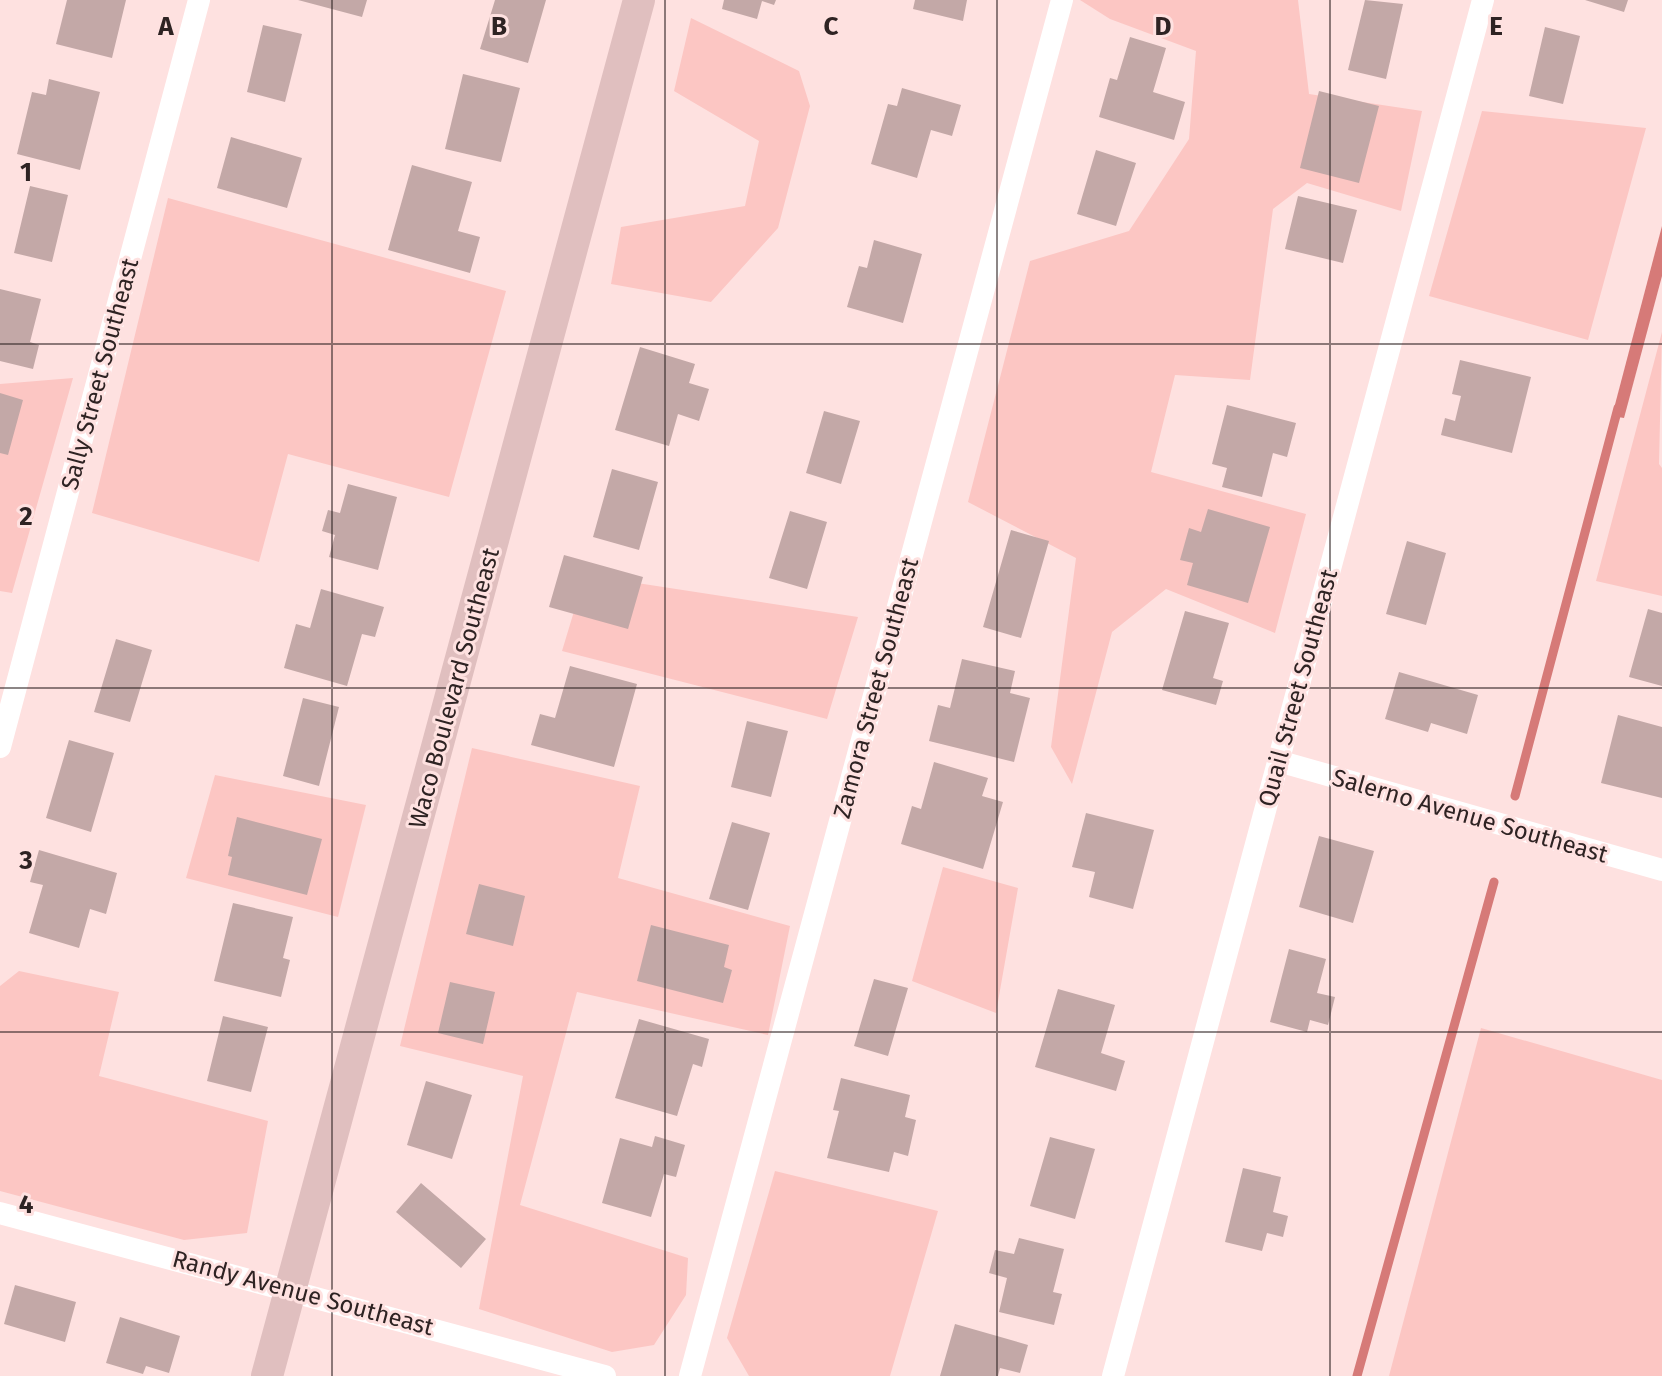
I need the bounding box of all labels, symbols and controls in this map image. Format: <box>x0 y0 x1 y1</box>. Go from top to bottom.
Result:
text: A <box>157 11 174 42</box>
text: B <box>491 11 507 42</box>
text: C <box>824 11 839 42</box>
text: D <box>1155 11 1172 42</box>
text: E <box>1489 11 1503 42</box>
text: 1 <box>20 157 32 188</box>
street label: Sally Street Southeast <box>56 255 144 493</box>
text: 2 <box>19 501 33 532</box>
street label: Waco Boulevard Southeast <box>403 544 505 831</box>
street label: Zamora Street Southeast <box>828 554 924 821</box>
street label: Quail Street Southeast <box>1253 566 1343 810</box>
street label: Salerno Avenue Southeast <box>1329 763 1611 869</box>
text: 3 <box>18 845 33 876</box>
text: 4 <box>19 1189 34 1220</box>
street label: Randy Avenue Southeast <box>169 1245 437 1341</box>

